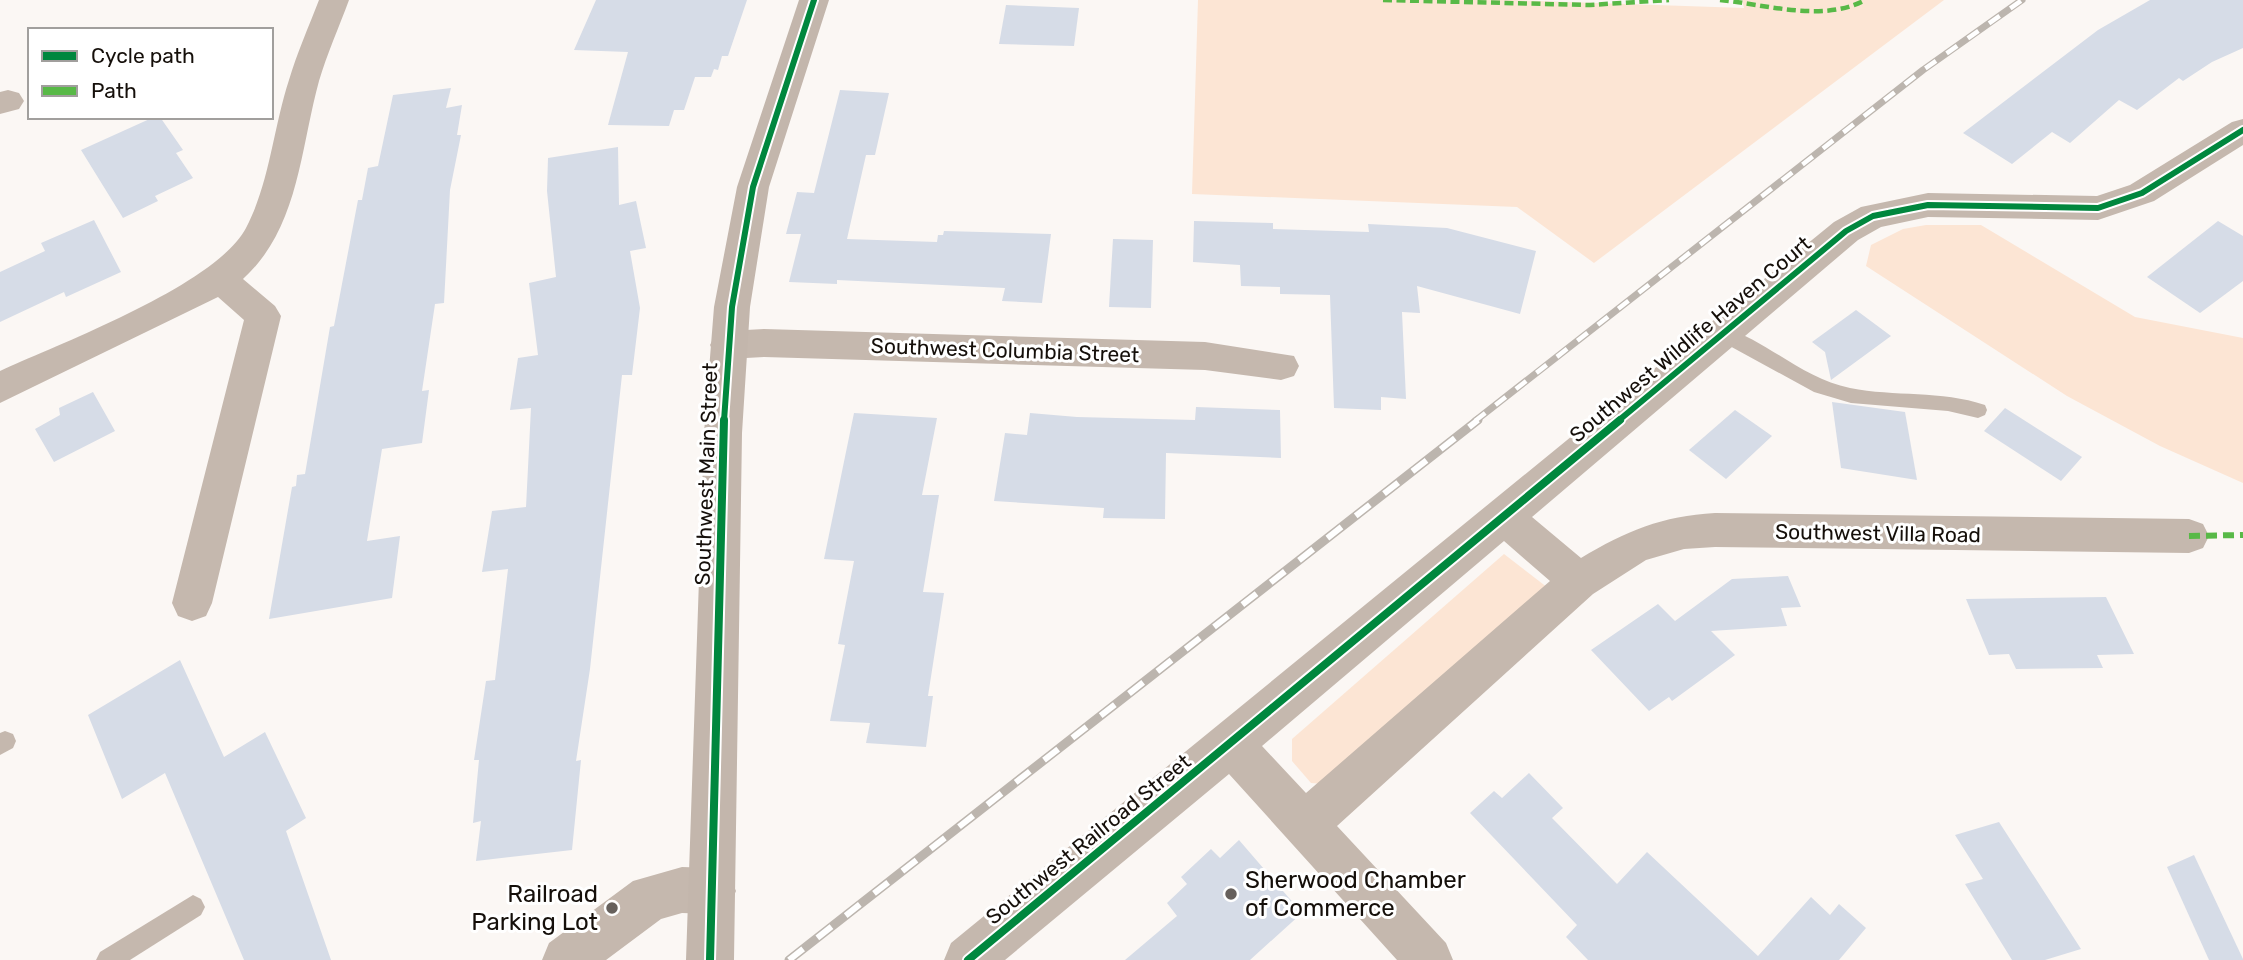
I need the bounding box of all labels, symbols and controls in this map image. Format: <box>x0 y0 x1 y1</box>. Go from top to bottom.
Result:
legend <box>28 28 273 119</box>
text: Cycle path <box>91 43 195 68</box>
text: Path <box>91 78 137 103</box>
street label: Southwest Wildlife Haven Court <box>1564 231 1816 447</box>
street label: Southwest Columbia Street <box>870 333 1140 367</box>
street label: Southwest Main Street <box>690 362 722 586</box>
street label: Southwest Villa Road <box>1775 519 1981 547</box>
street label: Southwest Railroad Street <box>981 749 1195 929</box>
place label: Sherwood Chamber of Commerce <box>1245 866 1466 922</box>
place label: Railroad Parking Lot <box>471 880 598 936</box>
marker: Sherwood Chamber of Commerce <box>1223 886 1239 902</box>
marker: Railroad Parking Lot <box>604 900 620 916</box>

